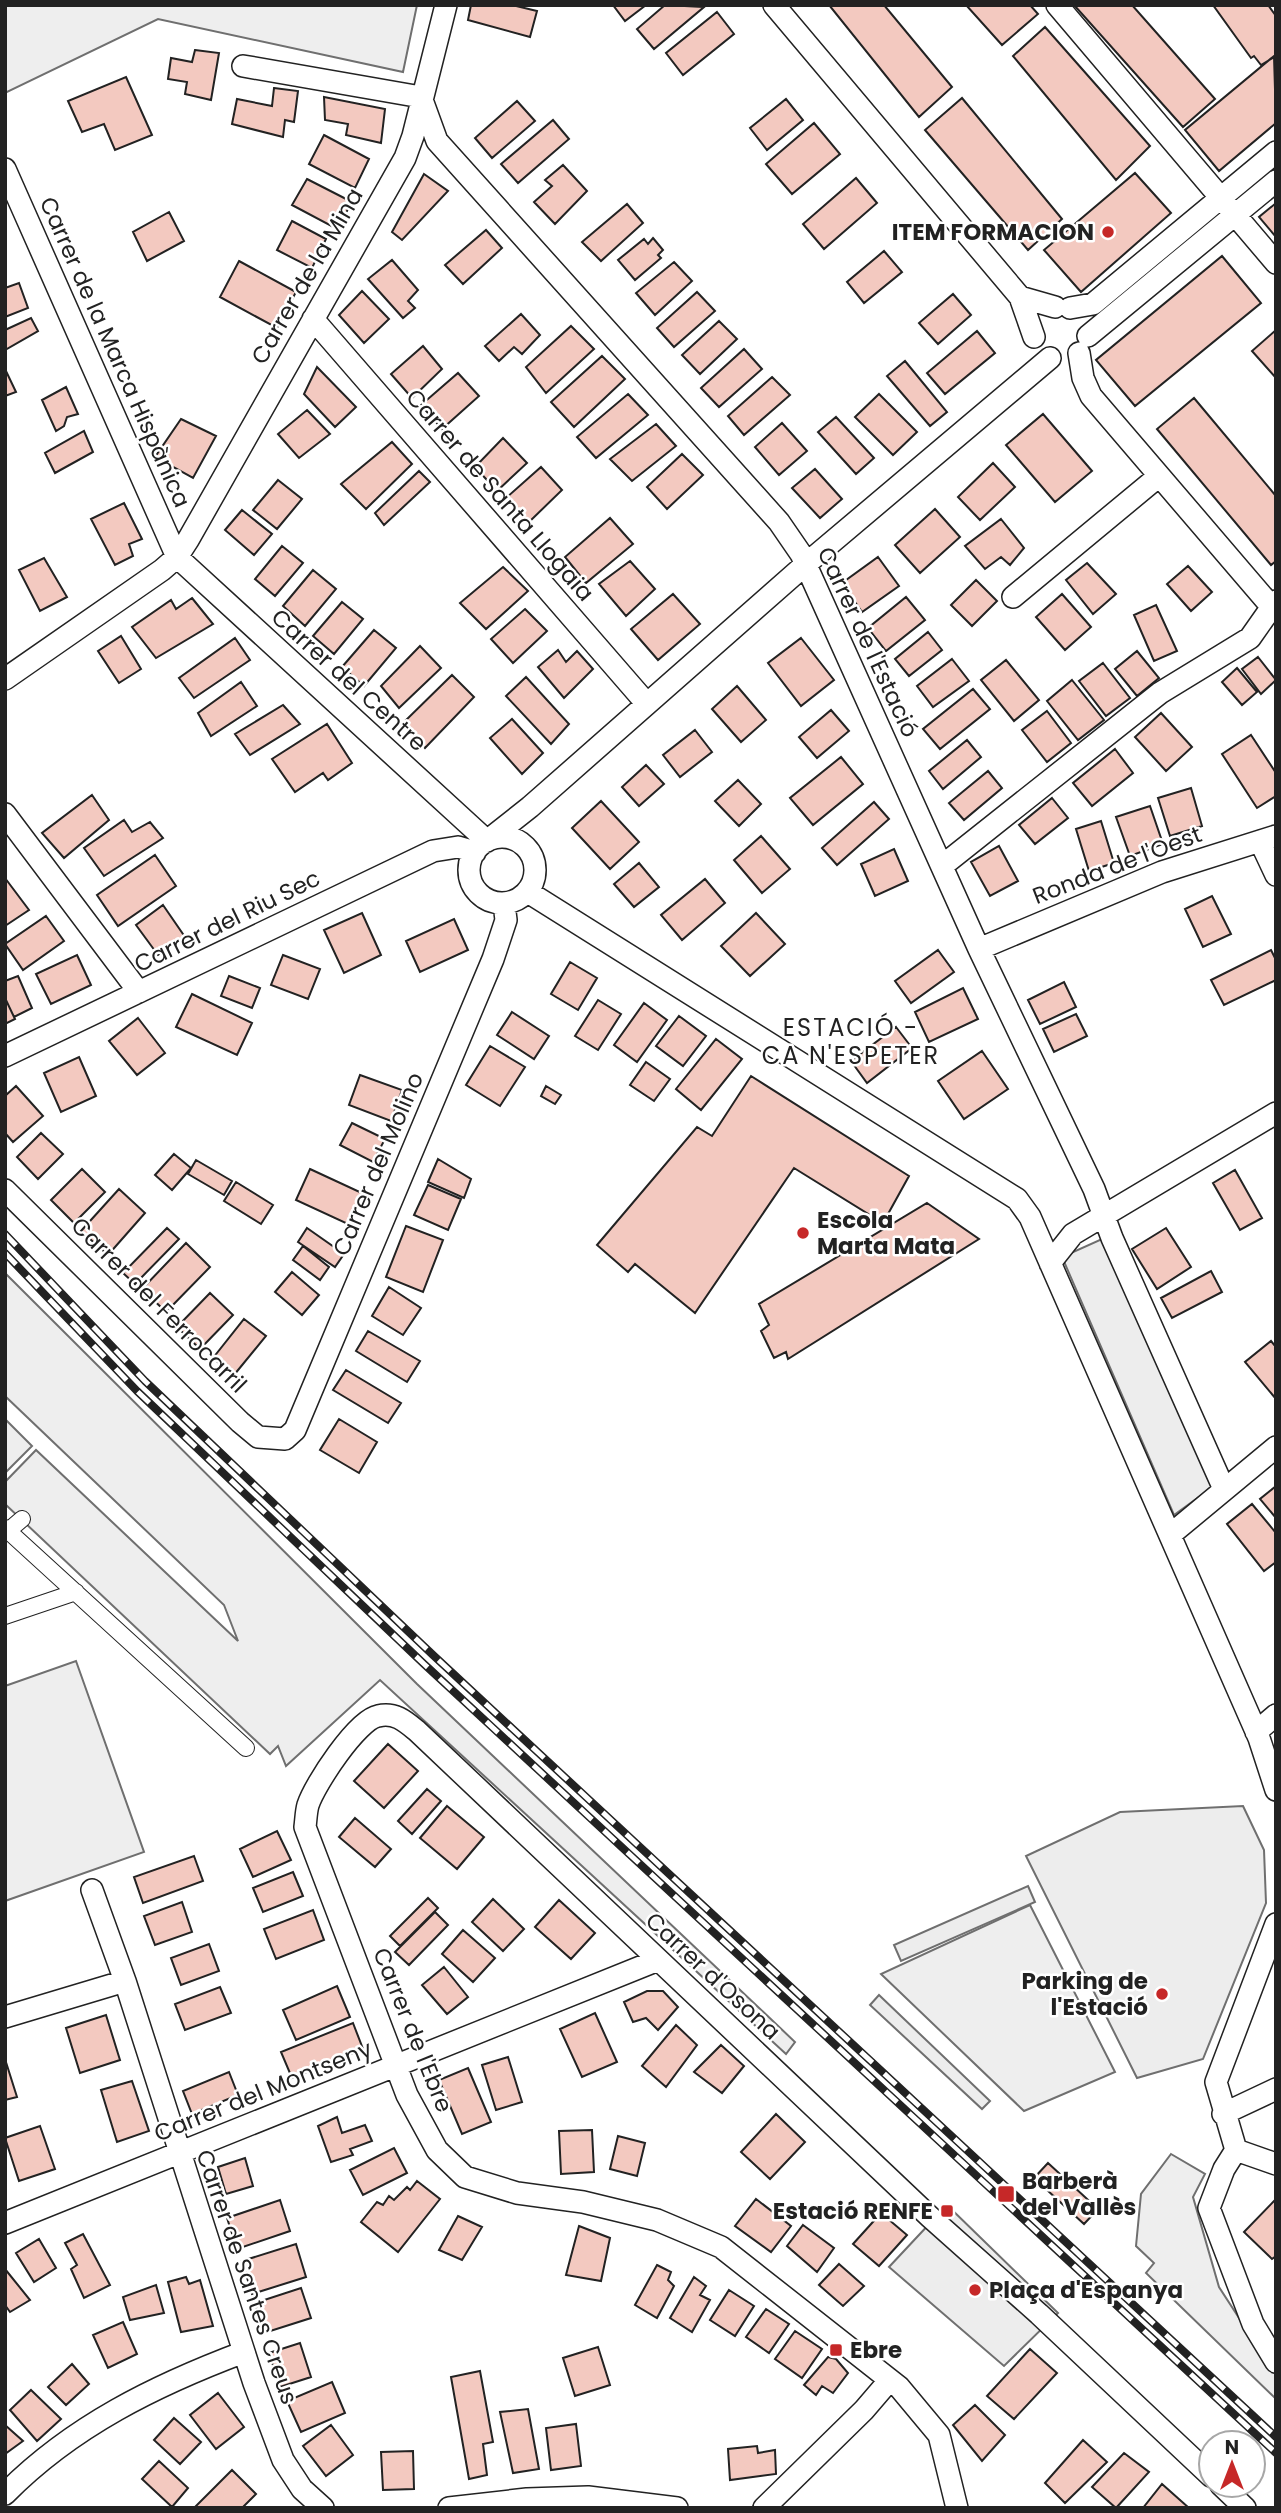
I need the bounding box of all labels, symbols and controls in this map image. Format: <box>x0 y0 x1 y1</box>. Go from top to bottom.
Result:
street label: Carrer de la Mina <box>244 182 370 370</box>
street label: Carrer de la Marca Hispànica <box>32 192 198 512</box>
place label: ITEM FORMACION <box>892 216 1094 248</box>
marker: ITEM FORMACION <box>1100 224 1116 240</box>
street label: Carrer de Santa Llogaia <box>399 382 601 608</box>
street label: Carrer de l'Estació <box>810 542 926 742</box>
street label: Carrer del Centre <box>264 602 434 758</box>
street label: Ronda de l'Oest <box>1028 818 1206 912</box>
street label: Carrer del Riu Sec <box>129 862 325 980</box>
district label: ESTACIÓ - CA N'ESPETER <box>762 1011 940 1072</box>
street label: Carrer del Molino <box>325 1067 431 1261</box>
place label: Escola Marta Mata <box>817 1204 955 1262</box>
street label: Carrer del Ferrocarril <box>64 1210 254 1400</box>
marker: Escola Marta Mata <box>795 1225 811 1241</box>
street label: Carrer d'Osona <box>639 1905 787 2047</box>
street label: Carrer de l'Ebre <box>365 1943 461 2117</box>
place label: Parking de l'Estació <box>1021 1965 1148 2023</box>
marker: Parking de l'Estació <box>1154 1986 1170 2002</box>
street label: Carrer del Montseny <box>149 2033 377 2149</box>
street label: Carrer de Santes Creus <box>188 2145 306 2409</box>
place label: Barberà del Vallès <box>1022 2165 1136 2223</box>
marker: Barberà del Vallès <box>996 2184 1016 2204</box>
place label: Estació RENFE <box>773 2195 933 2227</box>
marker: Estació RENFE <box>939 2203 955 2219</box>
place label: Plaça d'Espanya <box>989 2274 1183 2306</box>
marker: Plaça d'Espanya <box>967 2282 983 2298</box>
place label: Ebre <box>850 2334 902 2366</box>
marker: Ebre <box>828 2342 844 2358</box>
north arrow <box>1197 2429 1267 2499</box>
text: N <box>1225 2434 1239 2461</box>

